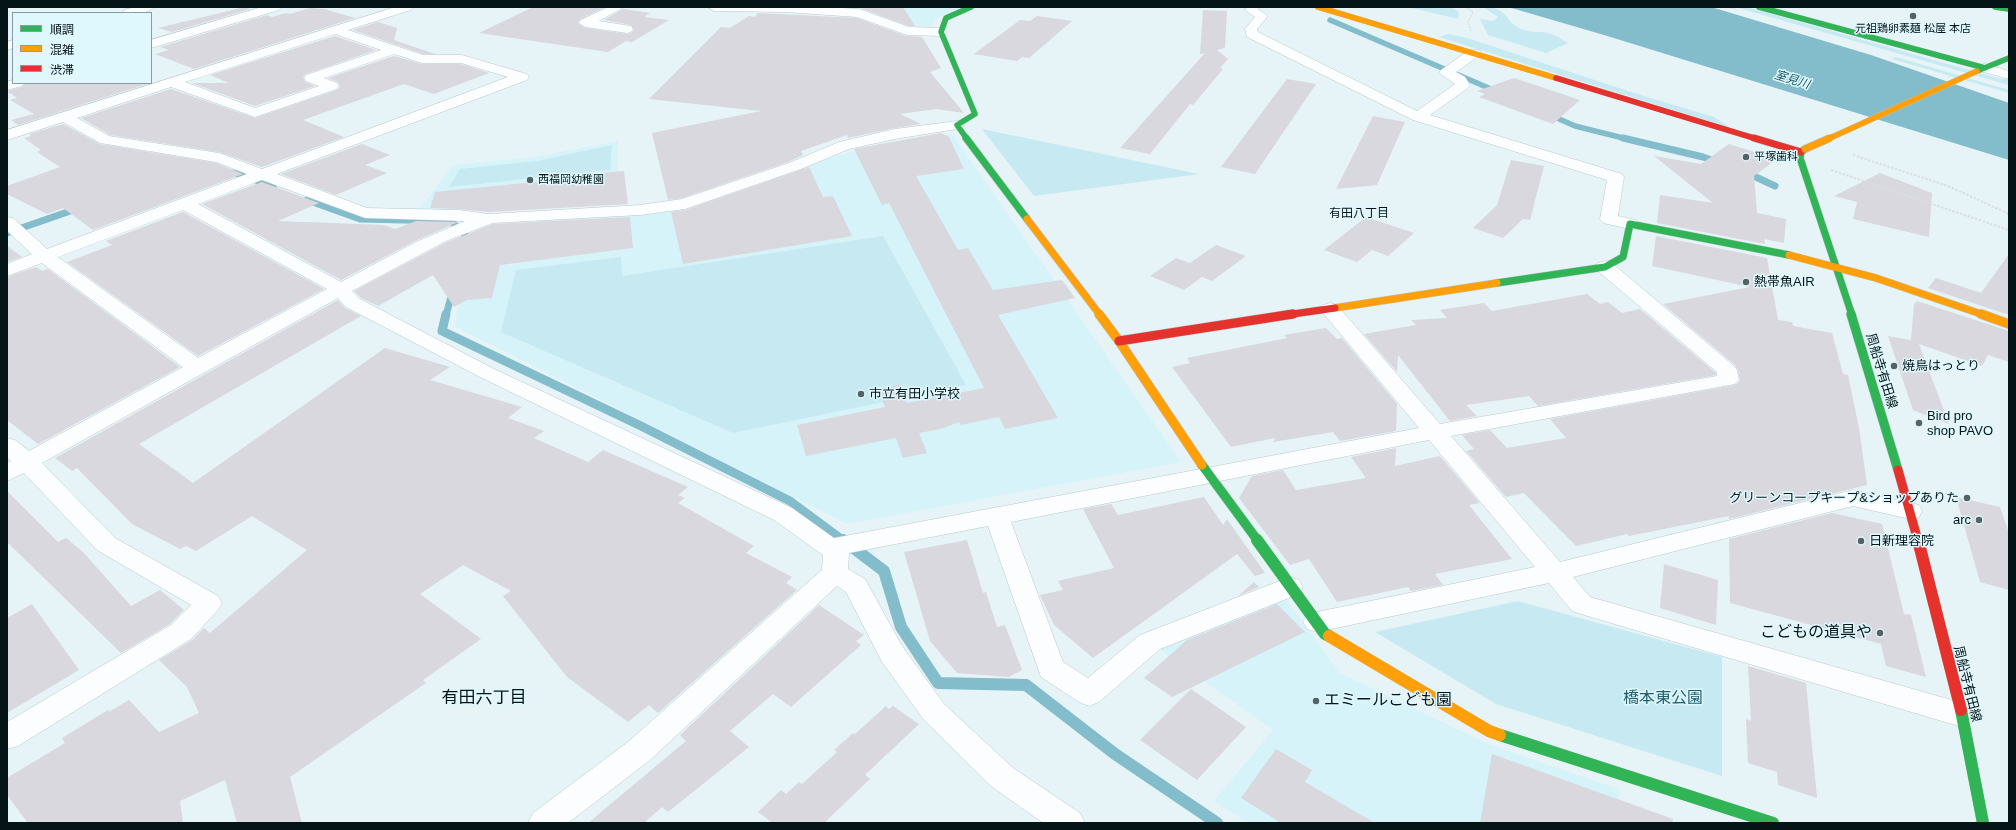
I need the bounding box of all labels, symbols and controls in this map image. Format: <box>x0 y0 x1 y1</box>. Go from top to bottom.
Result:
marker: 元祖鶏卵素麺 松屋 本店 <box>1908 11 1918 21</box>
legend <box>12 12 152 84</box>
place label: 元祖鶏卵素麺 松屋 本店 <box>1855 22 1971 36</box>
text: 順調 <box>50 23 74 37</box>
text: 混雑 <box>50 43 74 57</box>
text: 渋滞 <box>50 63 74 77</box>
water label: 室見川 <box>1773 68 1811 92</box>
place label: 平塚歯科 <box>1754 150 1798 164</box>
marker: 平塚歯科 <box>1741 152 1751 162</box>
place label: 西福岡幼稚園 <box>538 173 604 187</box>
marker: 西福岡幼稚園 <box>525 175 535 185</box>
district label: 有田八丁目 <box>1329 207 1389 221</box>
place label: 熱帯魚AIR <box>1754 274 1815 290</box>
marker: 熱帯魚AIR <box>1741 277 1751 287</box>
street label: 周船寺有田線 <box>1862 331 1900 411</box>
place label: 焼鳥はっとり <box>1902 358 1980 374</box>
marker: 焼鳥はっとり <box>1889 361 1899 371</box>
place label: 市立有田小学校 <box>869 386 960 402</box>
marker: 市立有田小学校 <box>856 389 866 399</box>
place label: Bird pro shop PAVO <box>1927 408 1993 439</box>
marker: Bird pro shop PAVO <box>1914 418 1924 428</box>
place label: グリーンコープキープ&ショップありた <box>1729 490 1959 506</box>
marker: グリーンコープキープ&ショップありた <box>1962 493 1972 503</box>
place label: arc <box>1953 512 1971 528</box>
marker: arc <box>1974 515 1984 525</box>
place label: 日新理容院 <box>1869 533 1934 549</box>
marker: 日新理容院 <box>1856 536 1866 546</box>
place label: こどもの道具や <box>1760 623 1872 643</box>
marker: こどもの道具や <box>1875 628 1885 638</box>
street label: 周船寺有田線 <box>1950 644 1984 724</box>
district label: 有田六丁目 <box>442 688 526 708</box>
park label: 橋本東公園 <box>1623 689 1703 709</box>
place label: エミールこども園 <box>1324 691 1452 711</box>
marker: エミールこども園 <box>1311 696 1321 706</box>

